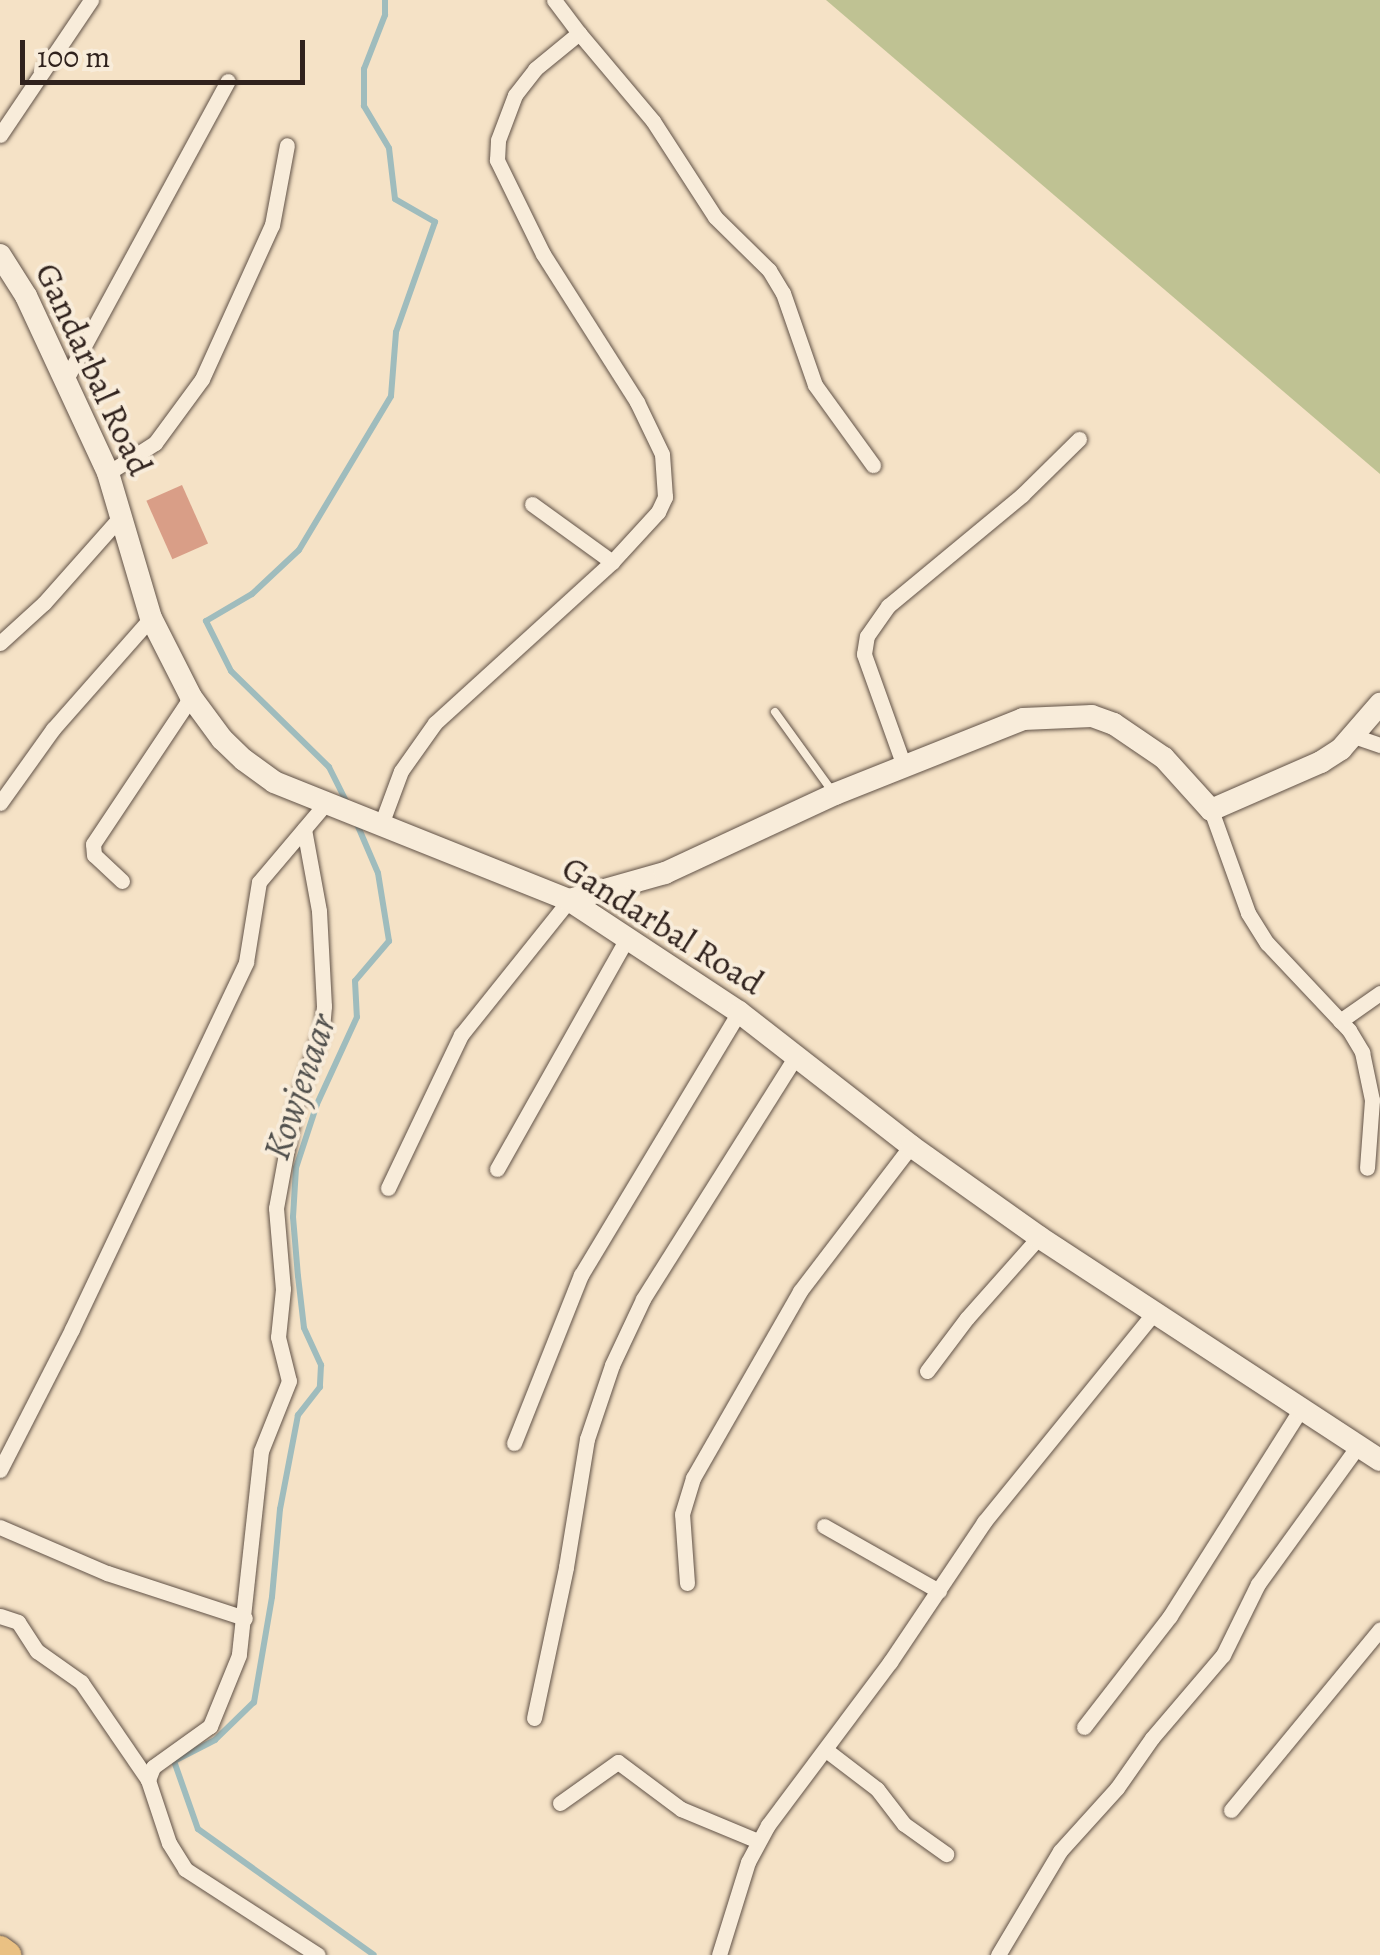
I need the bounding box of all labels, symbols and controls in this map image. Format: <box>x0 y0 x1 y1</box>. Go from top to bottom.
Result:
scale bar <box>25 20 310 82</box>
text: 100 m <box>37 37 110 77</box>
street label: Gandarbal Road <box>26 256 162 482</box>
street label: Gandarbal Road <box>555 846 771 1004</box>
water label: Kowjenaar <box>254 1008 346 1166</box>

